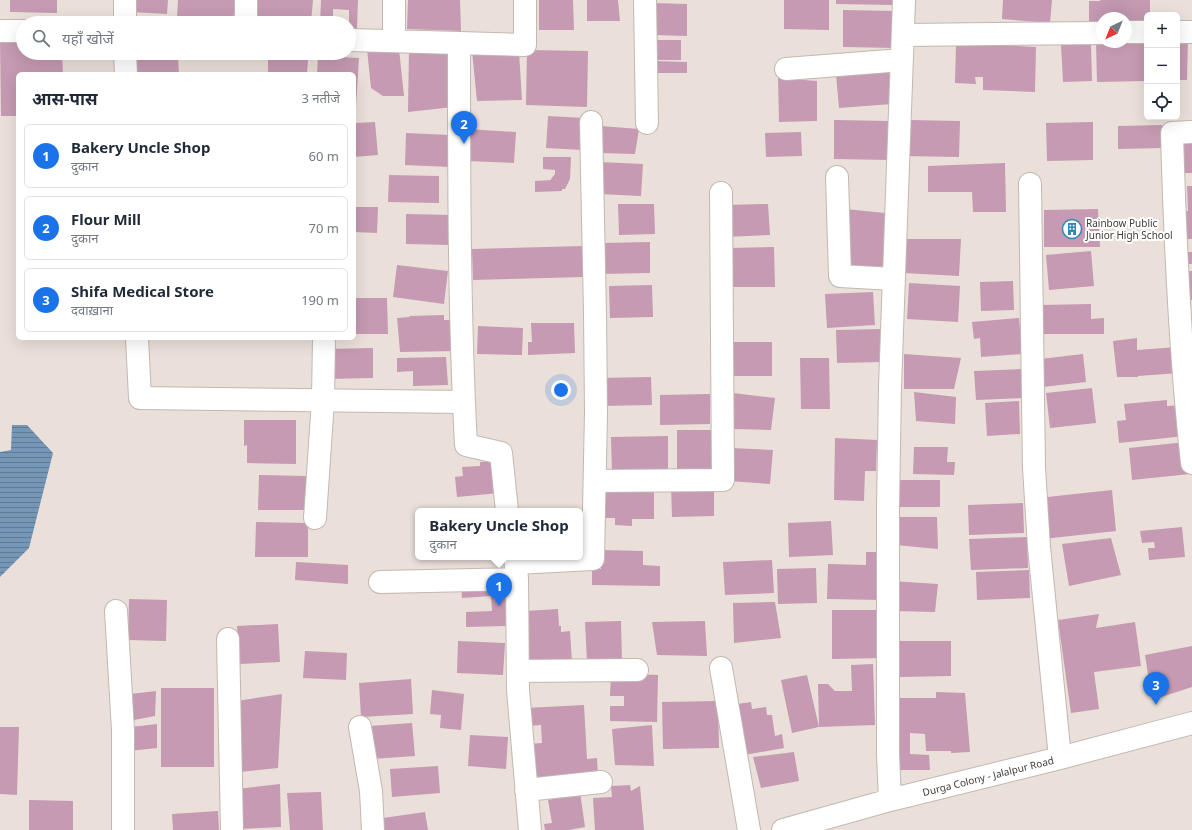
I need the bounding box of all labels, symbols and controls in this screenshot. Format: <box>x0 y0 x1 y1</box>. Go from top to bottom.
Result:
north arrow <box>1096 12 1132 48</box>
map controls <box>1144 12 1180 120</box>
button: + <box>1144 12 1180 48</box>
search box <box>16 16 356 60</box>
icon: search <box>30 27 52 49</box>
text: यहाँ खोजें <box>62 28 114 48</box>
button: − <box>1144 48 1180 84</box>
button: locate <box>1144 84 1180 120</box>
text: आस-पास <box>32 87 97 110</box>
text: 3 नतीजे <box>302 89 340 107</box>
pin: 2 <box>451 111 477 144</box>
text: Bakery Uncle Shop <box>71 137 210 157</box>
text: 1 <box>42 147 50 165</box>
text: 60 m <box>309 147 339 165</box>
text: दुकान <box>71 157 98 175</box>
text: Flour Mill <box>71 209 141 229</box>
place label: Rainbow Public Junior High School <box>1085 216 1173 242</box>
building icon: Rainbow Public Junior High School <box>1061 218 1083 240</box>
text: 2 <box>42 219 50 237</box>
text: 70 m <box>309 219 339 237</box>
text: दुकान <box>71 229 98 247</box>
text: Shifa Medical Store <box>71 281 214 301</box>
text: 3 <box>42 291 50 309</box>
text: 190 m <box>301 291 339 309</box>
text: दवाख़ाना <box>71 301 113 319</box>
your location <box>551 380 571 400</box>
popup <box>415 508 583 560</box>
text: Bakery Uncle Shop <box>429 515 569 535</box>
text: दुकान <box>429 535 457 553</box>
pin: 1 <box>486 573 512 606</box>
pin: 3 <box>1143 672 1169 705</box>
street label: Durga Colony - Jalalpur Road <box>921 753 1055 799</box>

